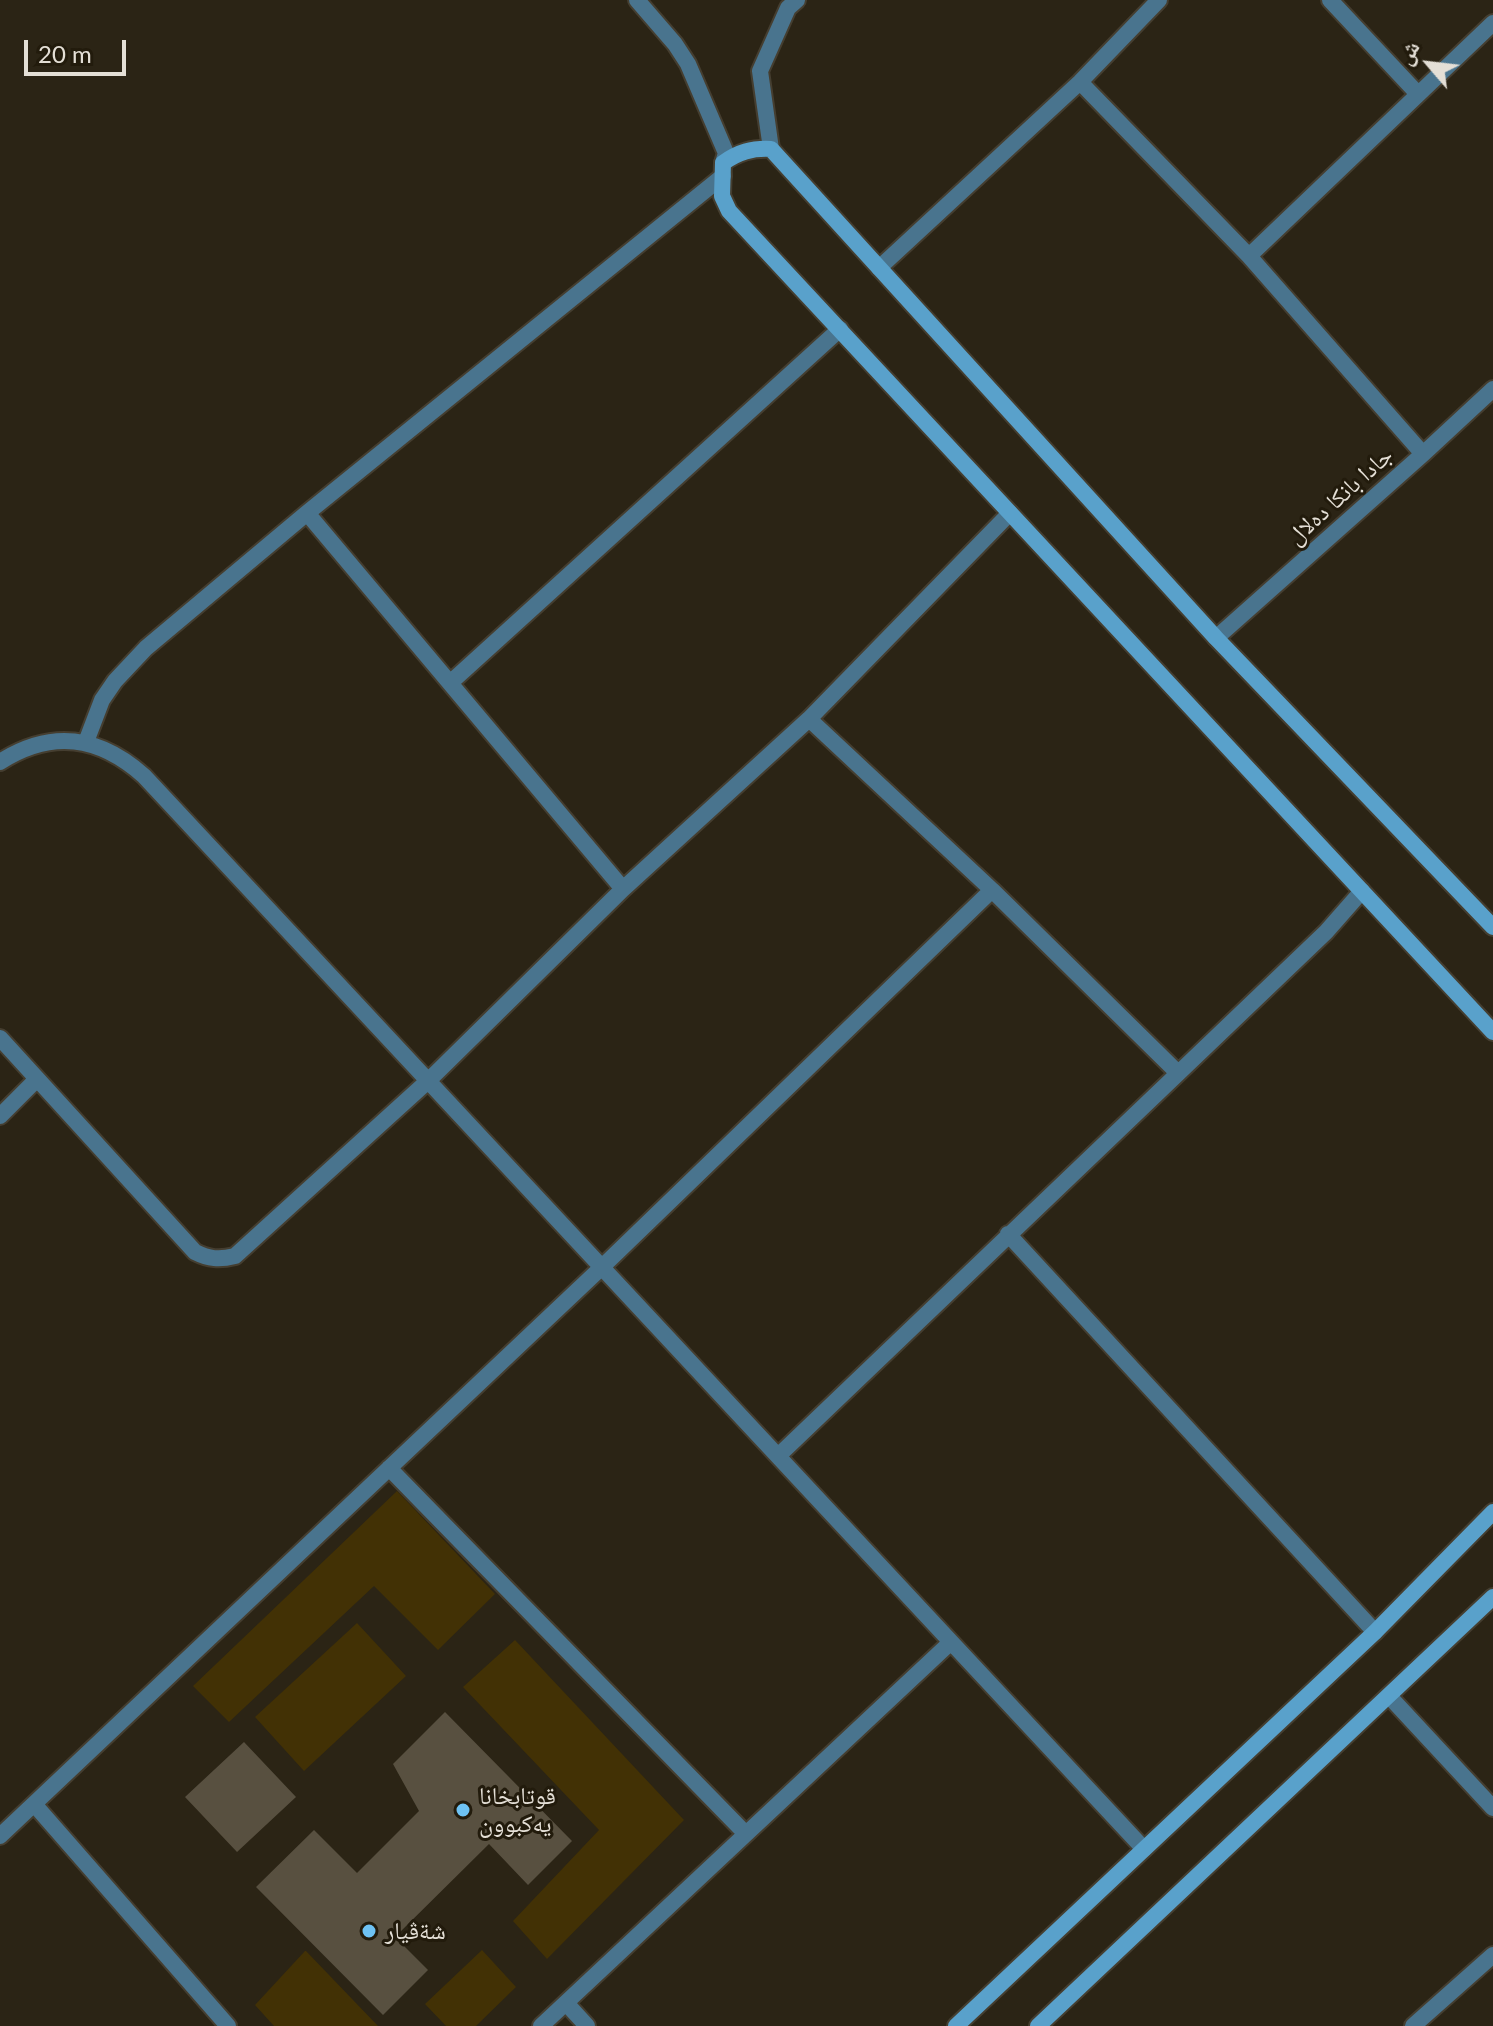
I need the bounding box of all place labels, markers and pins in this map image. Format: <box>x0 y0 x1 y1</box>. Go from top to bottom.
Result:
place label: قوتابخانا یەکبوون <box>479 1782 556 1838</box>
marker: قوتابخانا یەکبوون <box>454 1801 472 1819</box>
place label: شةڤيار <box>385 1917 446 1945</box>
marker: شةڤيار <box>360 1922 378 1940</box>

